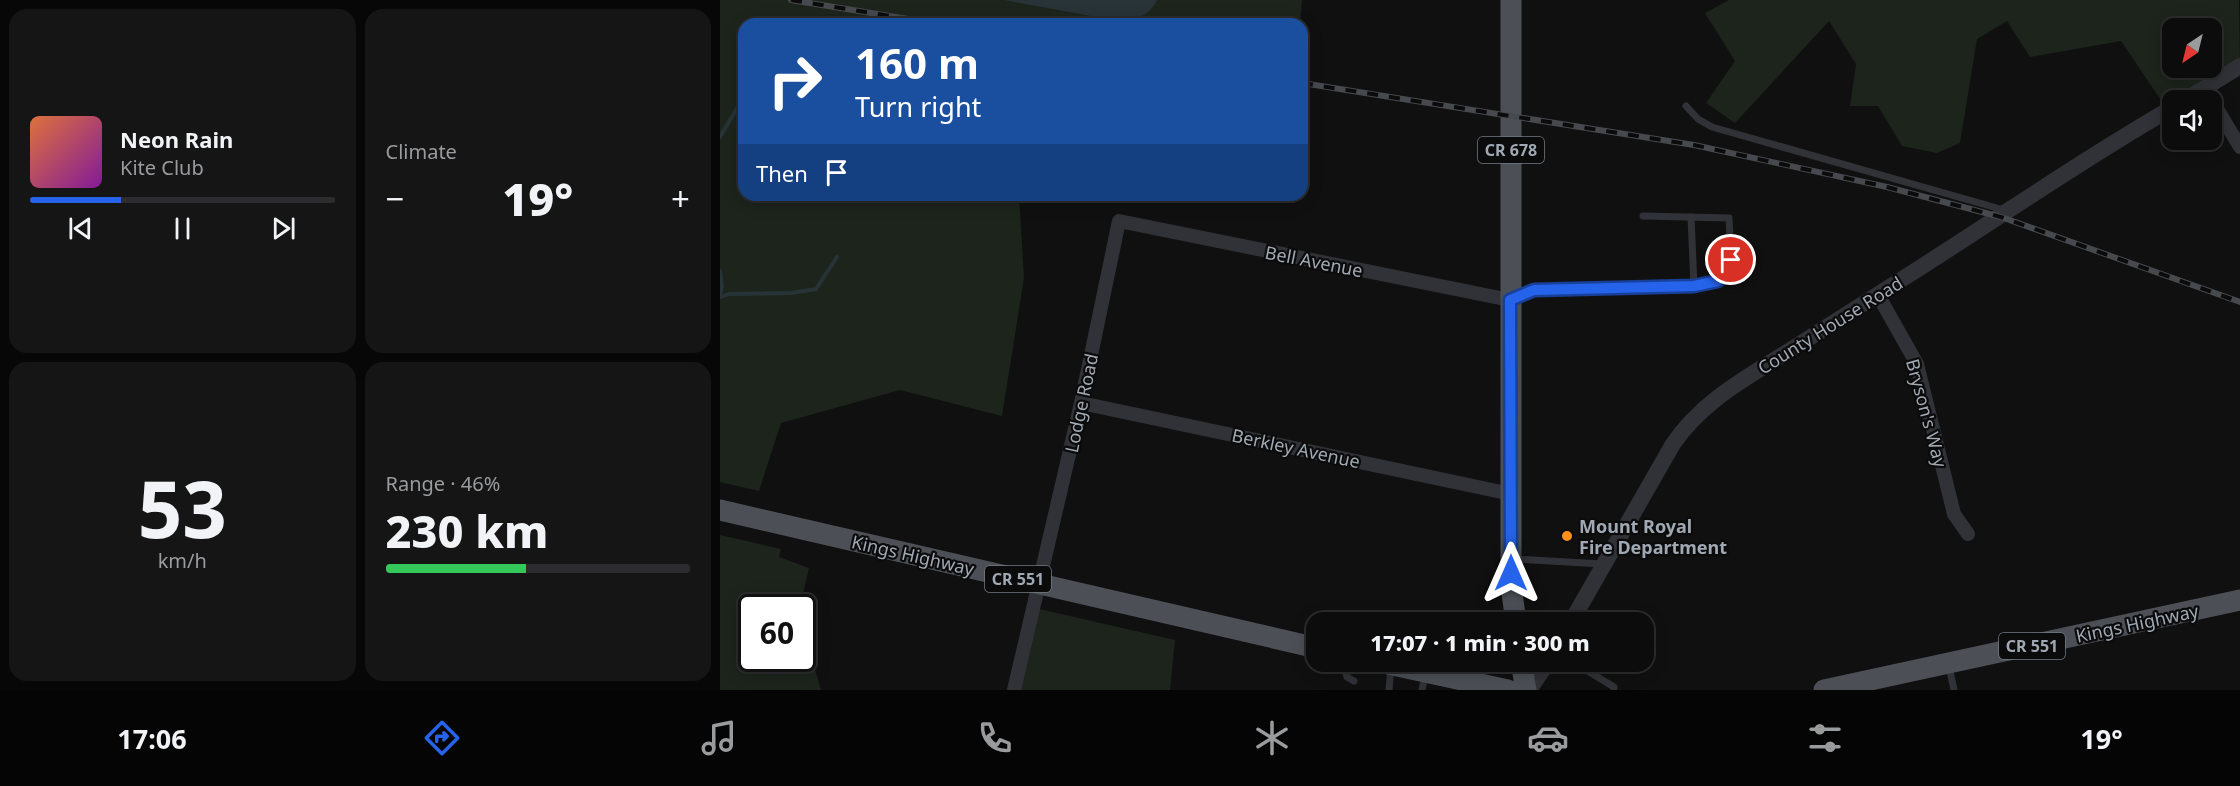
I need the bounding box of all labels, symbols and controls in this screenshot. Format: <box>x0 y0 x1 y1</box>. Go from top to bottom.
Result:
north arrow <box>2162 18 2222 78</box>
map controls <box>2162 18 2222 150</box>
text: 160 m <box>855 34 979 91</box>
icon: right <box>756 42 834 120</box>
text: Turn right <box>855 88 981 125</box>
button: sound <box>2162 90 2222 150</box>
text: Neon Rain <box>120 124 233 154</box>
road number: CR 678 <box>1478 137 1544 163</box>
text: Climate <box>386 138 457 165</box>
text: Kite Club <box>120 154 204 181</box>
icon: arrive <box>820 156 853 189</box>
text: Then <box>756 158 808 188</box>
text: 19° <box>502 168 573 229</box>
text: − <box>386 176 404 221</box>
text: + <box>671 176 690 221</box>
icon: previous <box>64 212 97 245</box>
icon: pause <box>166 212 199 245</box>
icon: next <box>267 212 300 245</box>
pin <box>1705 234 1756 285</box>
street label: Bell Avenue <box>1263 240 1365 282</box>
icon: arrive <box>1714 243 1747 276</box>
street label: County House Road <box>1753 271 1907 379</box>
street label: Lodge Road <box>1059 351 1103 455</box>
street label: Bryson's Way <box>1901 356 1953 471</box>
street label: Berkley Avenue <box>1230 423 1362 473</box>
text: 53 <box>138 455 227 561</box>
text: Range · 46% <box>386 470 500 497</box>
text: 230 km <box>386 500 548 561</box>
place label: Mount Royal Fire Department <box>1579 514 1727 559</box>
street label: Kings Highway <box>849 529 977 581</box>
marker: Mount Royal Fire Department <box>1560 529 1574 543</box>
position arrow <box>1479 541 1543 605</box>
text: km/h <box>158 547 207 574</box>
road number: CR 551 <box>985 566 1051 592</box>
speed limit sign: 60 <box>738 594 816 672</box>
street label: Kings Highway <box>2073 598 2201 648</box>
text: 17:07 · 1 min · 300 m <box>1370 627 1590 657</box>
road number: CR 551 <box>1999 633 2065 659</box>
icon: directions <box>421 717 463 759</box>
icon: music <box>698 717 740 759</box>
icon: phone <box>974 717 1016 759</box>
icon: climate <box>1251 717 1293 759</box>
icon: car <box>1527 717 1569 759</box>
icon: filters <box>1804 717 1846 759</box>
text: 17:06 <box>117 720 187 757</box>
text: 19° <box>2080 720 2123 757</box>

